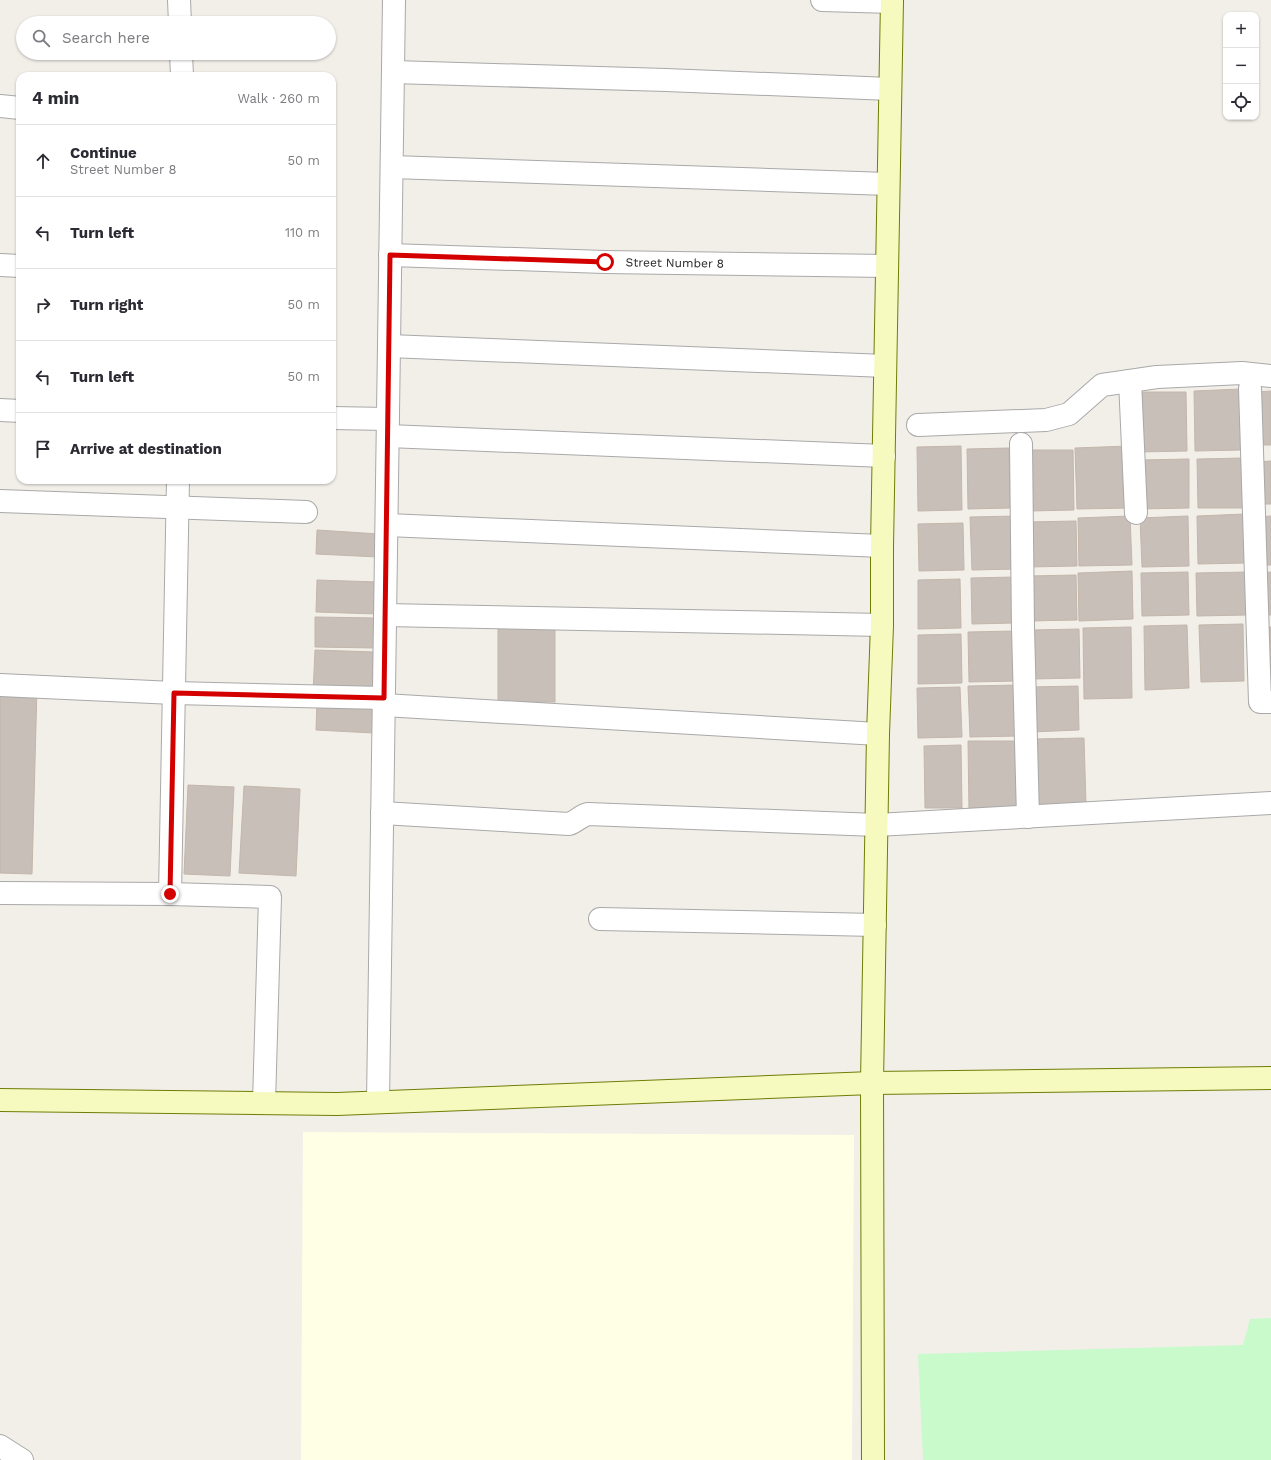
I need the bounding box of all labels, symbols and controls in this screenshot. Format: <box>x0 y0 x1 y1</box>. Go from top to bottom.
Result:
map controls <box>1223 12 1259 120</box>
button: + <box>1223 12 1259 48</box>
search box <box>16 16 336 60</box>
icon: search <box>30 27 52 49</box>
text: Search here <box>62 29 150 47</box>
button: − <box>1223 48 1259 84</box>
button: locate <box>1223 84 1259 120</box>
text: 4 min <box>32 88 79 108</box>
text: Walk · 260 m <box>237 91 320 106</box>
text: Continue <box>70 144 137 162</box>
icon: ahead <box>32 150 54 172</box>
text: 50 m <box>288 153 320 168</box>
text: Street Number 8 <box>70 162 177 177</box>
icon: left <box>32 222 54 244</box>
text: Turn left <box>70 224 134 242</box>
text: 110 m <box>285 225 320 240</box>
route start <box>596 253 614 271</box>
street label: Street Number 8 <box>626 255 724 271</box>
icon: right <box>32 294 54 316</box>
text: Turn right <box>70 296 143 314</box>
text: 50 m <box>288 297 320 312</box>
icon: left <box>32 366 54 388</box>
text: Turn left <box>70 368 134 386</box>
text: 50 m <box>288 369 320 384</box>
icon: arrive <box>32 438 54 460</box>
text: Arrive at destination <box>70 440 222 458</box>
route end <box>161 885 179 903</box>

